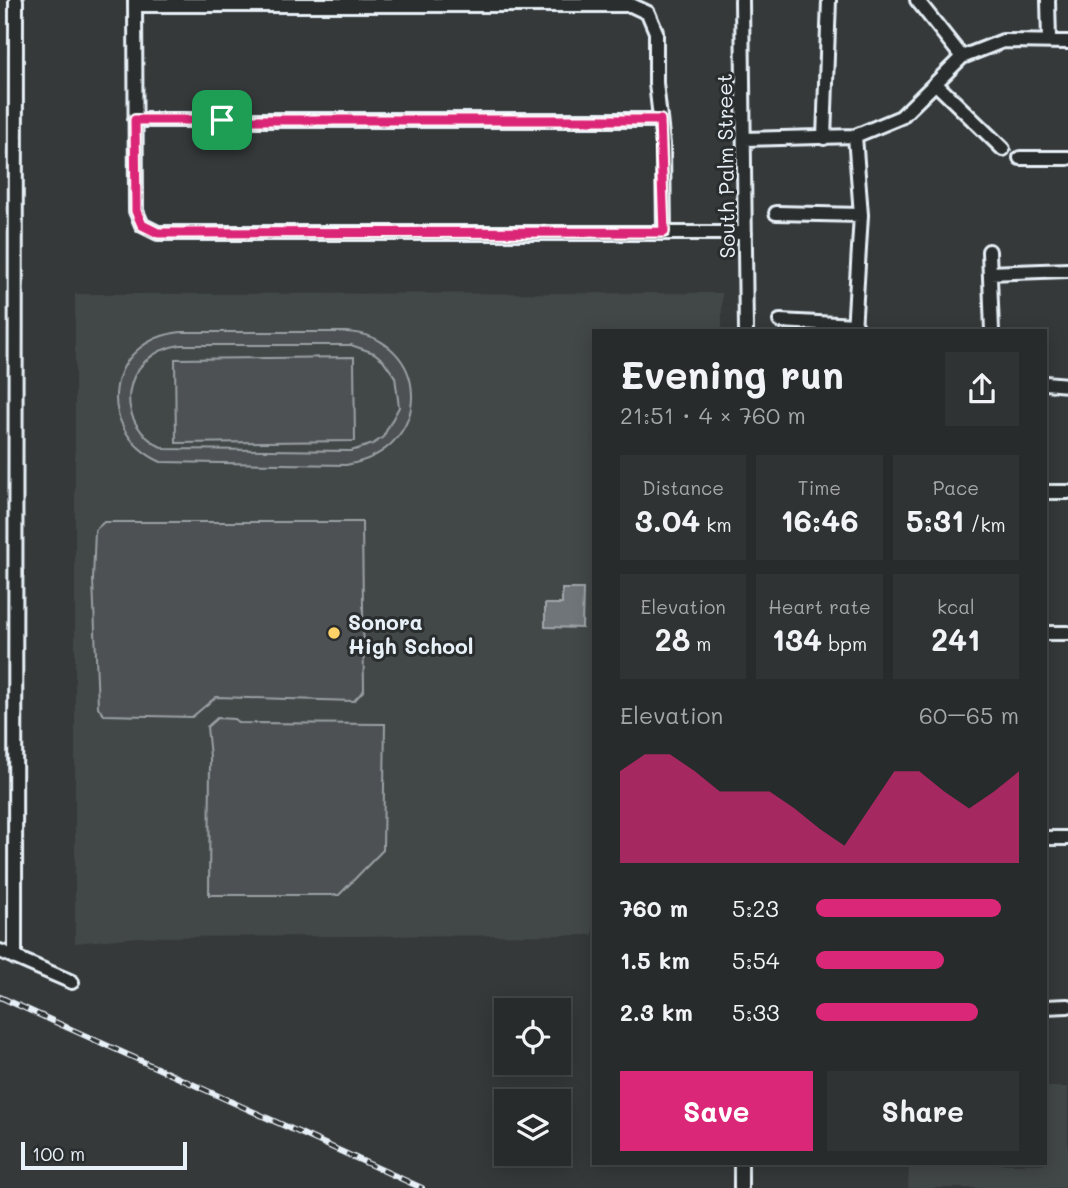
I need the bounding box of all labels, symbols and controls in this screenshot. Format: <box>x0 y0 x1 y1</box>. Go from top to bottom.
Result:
street label: South Palm Street <box>710 73 740 259</box>
pin <box>192 90 252 150</box>
icon: arrive <box>203 101 241 139</box>
text: Evening run <box>620 349 844 399</box>
button: share <box>945 352 1019 426</box>
text: 21:51 · 4 × 760 m <box>620 400 806 430</box>
text: Distance <box>642 475 724 500</box>
text: Time <box>798 475 841 500</box>
text: Pace <box>933 475 979 500</box>
text: 3.04 <box>635 500 700 540</box>
text: 16:46 <box>780 500 859 540</box>
text: 5:31 <box>906 500 964 540</box>
text: km <box>700 512 732 537</box>
text: /km <box>964 512 1006 537</box>
text: Elevation <box>641 594 726 619</box>
text: Heart rate <box>768 594 871 619</box>
text: kcal <box>937 594 975 619</box>
place label: Sonora High School <box>348 608 473 659</box>
text: 28 <box>655 619 690 659</box>
text: 134 <box>772 619 822 659</box>
text: 241 <box>931 619 980 659</box>
marker: Sonora High School <box>326 625 342 641</box>
text: m <box>690 631 711 656</box>
text: bpm <box>822 631 867 656</box>
text: Elevation <box>620 700 723 730</box>
text: 60–65 m <box>919 700 1019 730</box>
text: 760 m <box>620 893 688 923</box>
text: 5:23 <box>732 893 779 923</box>
text: 1.5 km <box>620 945 690 975</box>
text: 5:54 <box>732 945 779 975</box>
text: 2.3 km <box>620 997 693 1027</box>
text: 5:33 <box>732 997 780 1027</box>
map controls <box>494 998 571 1166</box>
button: locate <box>494 998 571 1075</box>
button: Save <box>620 1071 813 1151</box>
button: Share <box>827 1071 1019 1151</box>
button: layers <box>494 1089 571 1166</box>
scale bar <box>21 1139 187 1171</box>
text: 100 m <box>32 1141 85 1166</box>

